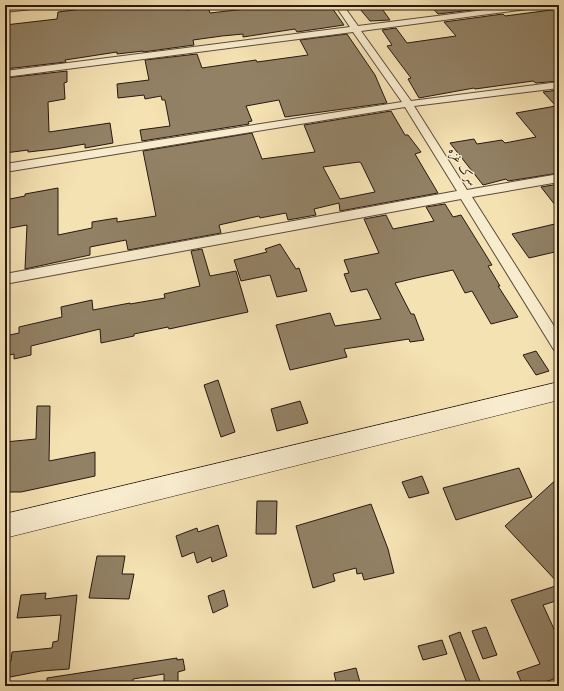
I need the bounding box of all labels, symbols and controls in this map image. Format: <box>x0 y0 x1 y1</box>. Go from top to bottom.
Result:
street label: سرک غزه <box>444 146 478 189</box>

